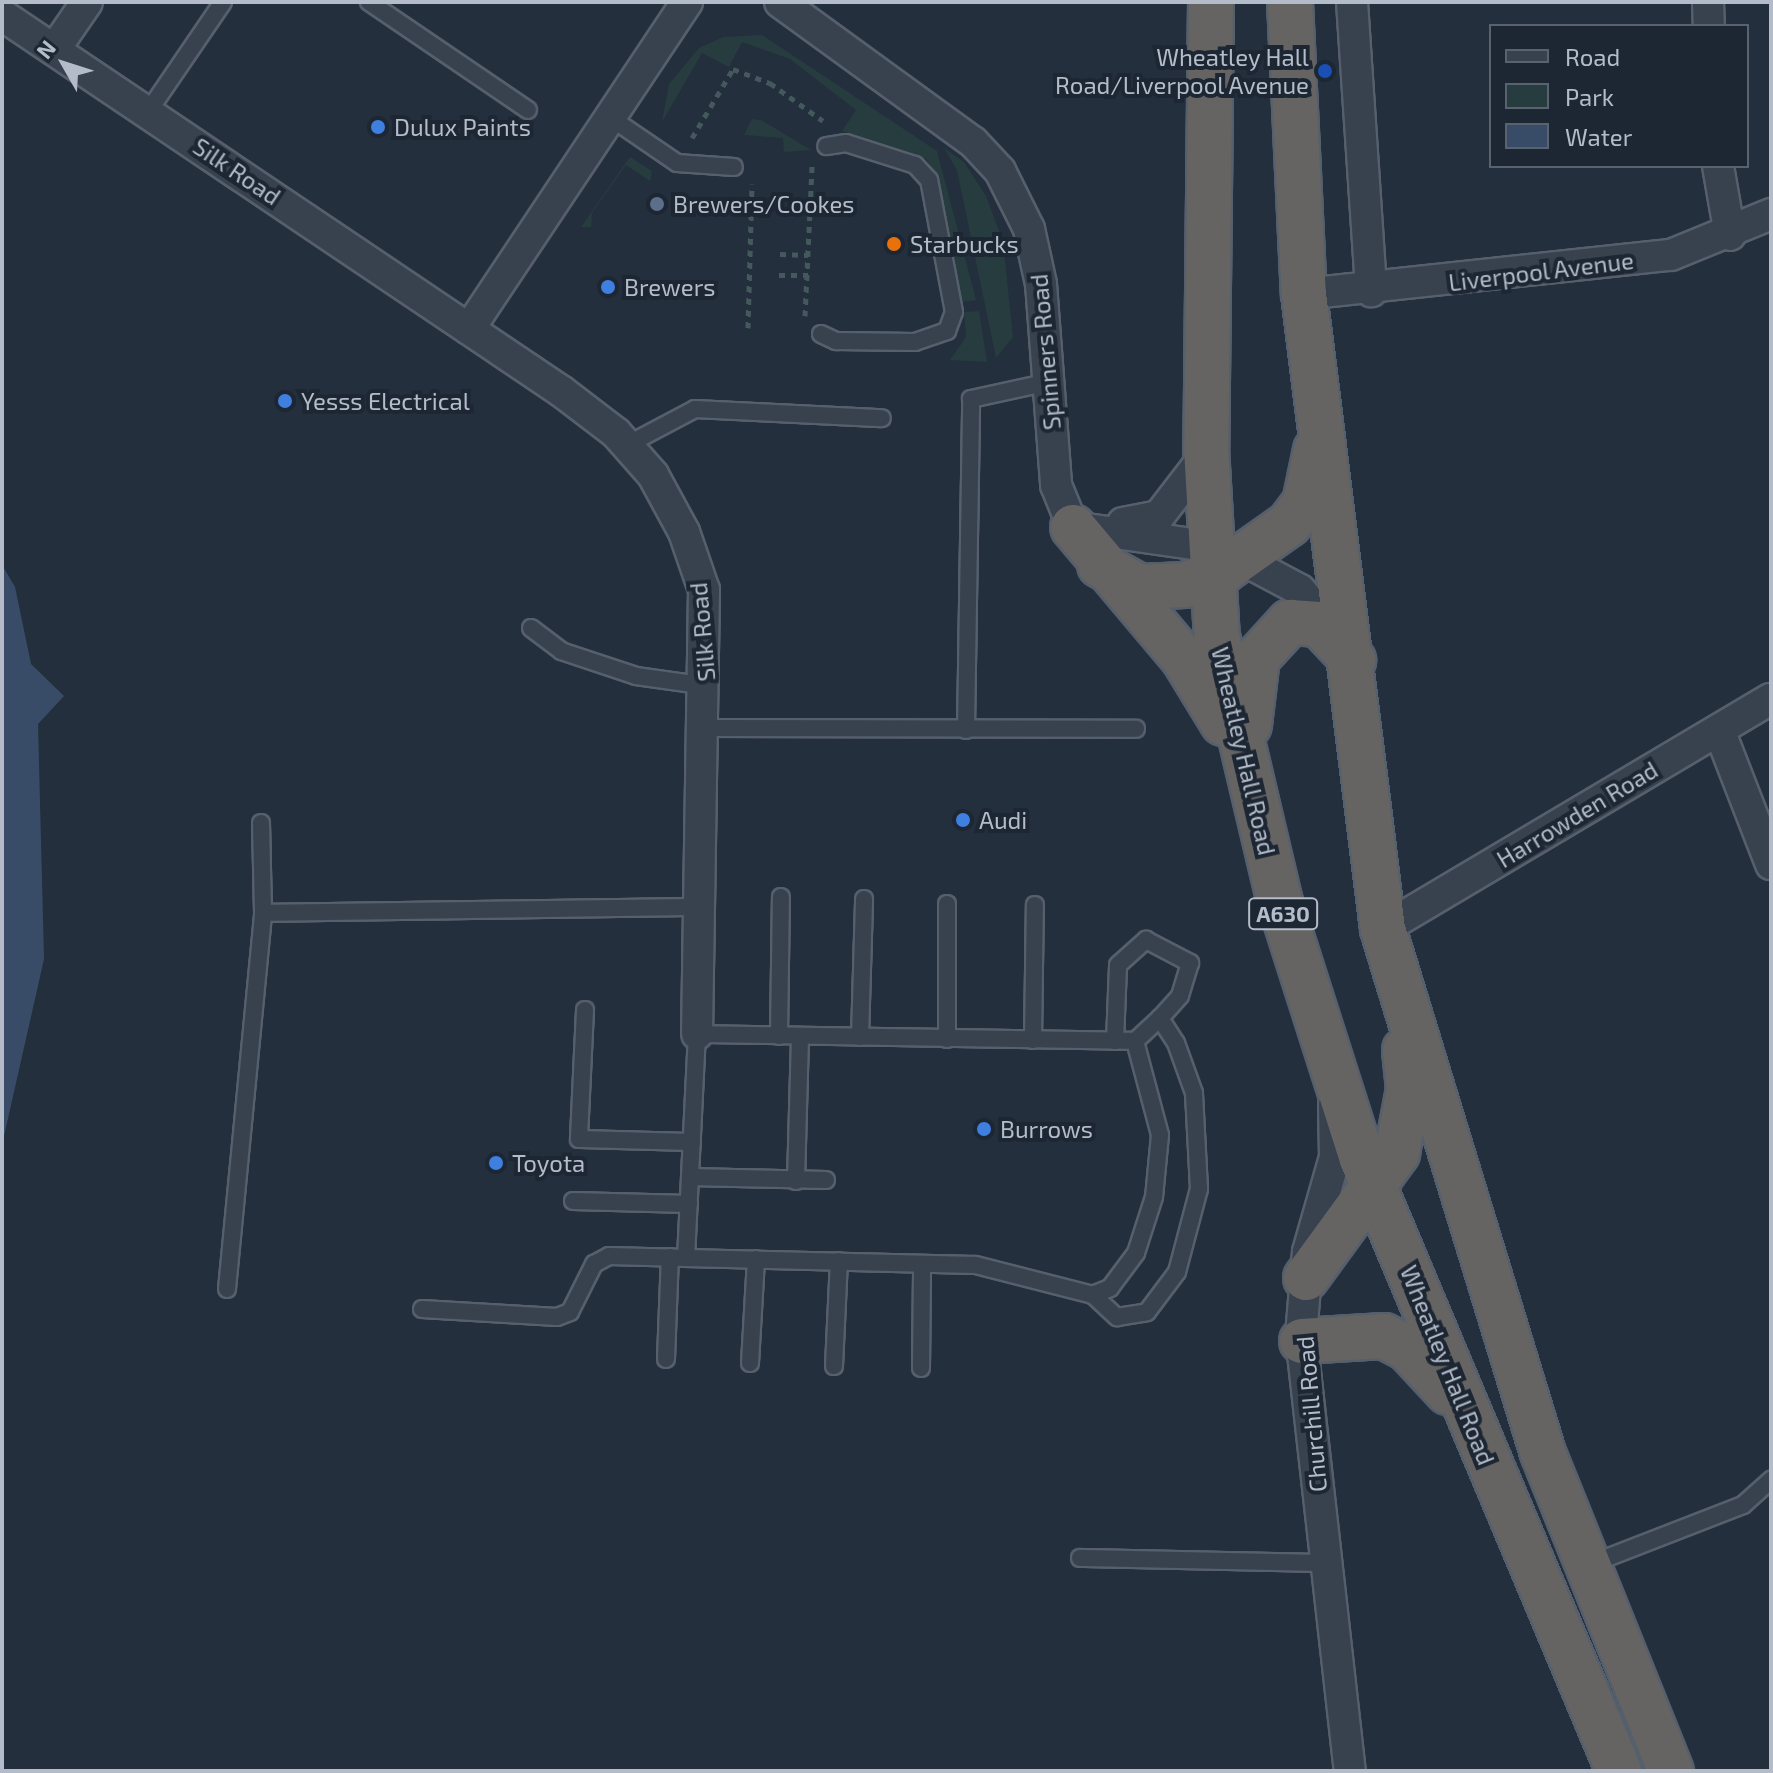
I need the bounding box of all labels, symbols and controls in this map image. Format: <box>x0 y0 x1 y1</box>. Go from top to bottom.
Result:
north arrow <box>24 24 104 104</box>
legend <box>1489 24 1749 168</box>
text: N <box>30 35 60 63</box>
text: Road <box>1565 42 1620 71</box>
place label: Wheatley Hall Road/Liverpool Avenue <box>1054 43 1309 99</box>
marker: Wheatley Hall Road/Liverpool Avenue <box>1316 62 1334 80</box>
text: Park <box>1565 82 1614 111</box>
place label: Dulux Paints <box>394 113 531 141</box>
marker: Dulux Paints <box>369 118 387 136</box>
text: Water <box>1565 122 1632 151</box>
street label: Silk Road <box>188 131 286 211</box>
place label: Brewers/Cookes <box>673 190 854 218</box>
marker: Brewers/Cookes <box>648 195 666 213</box>
place label: Starbucks <box>910 230 1019 258</box>
marker: Starbucks <box>885 235 903 253</box>
street label: Liverpool Avenue <box>1446 245 1636 297</box>
place label: Brewers <box>624 273 715 301</box>
street label: Spinners Road <box>1024 273 1066 431</box>
marker: Brewers <box>599 278 617 296</box>
place label: Yesss Electrical <box>301 387 470 415</box>
marker: Yesss Electrical <box>276 392 294 410</box>
street label: Silk Road <box>683 581 721 683</box>
street label: Wheatley Hall Road <box>1206 644 1282 858</box>
street label: Harrowden Road <box>1491 755 1663 873</box>
place label: Audi <box>979 806 1027 834</box>
marker: Audi <box>954 811 972 829</box>
road number: A630 <box>1247 896 1319 932</box>
place label: Burrows <box>1000 1115 1093 1143</box>
marker: Burrows <box>975 1120 993 1138</box>
place label: Toyota <box>512 1149 585 1177</box>
marker: Toyota <box>487 1154 505 1172</box>
street label: Wheatley Hall Road <box>1395 1260 1501 1470</box>
street label: Churchill Road <box>1290 1334 1332 1494</box>

